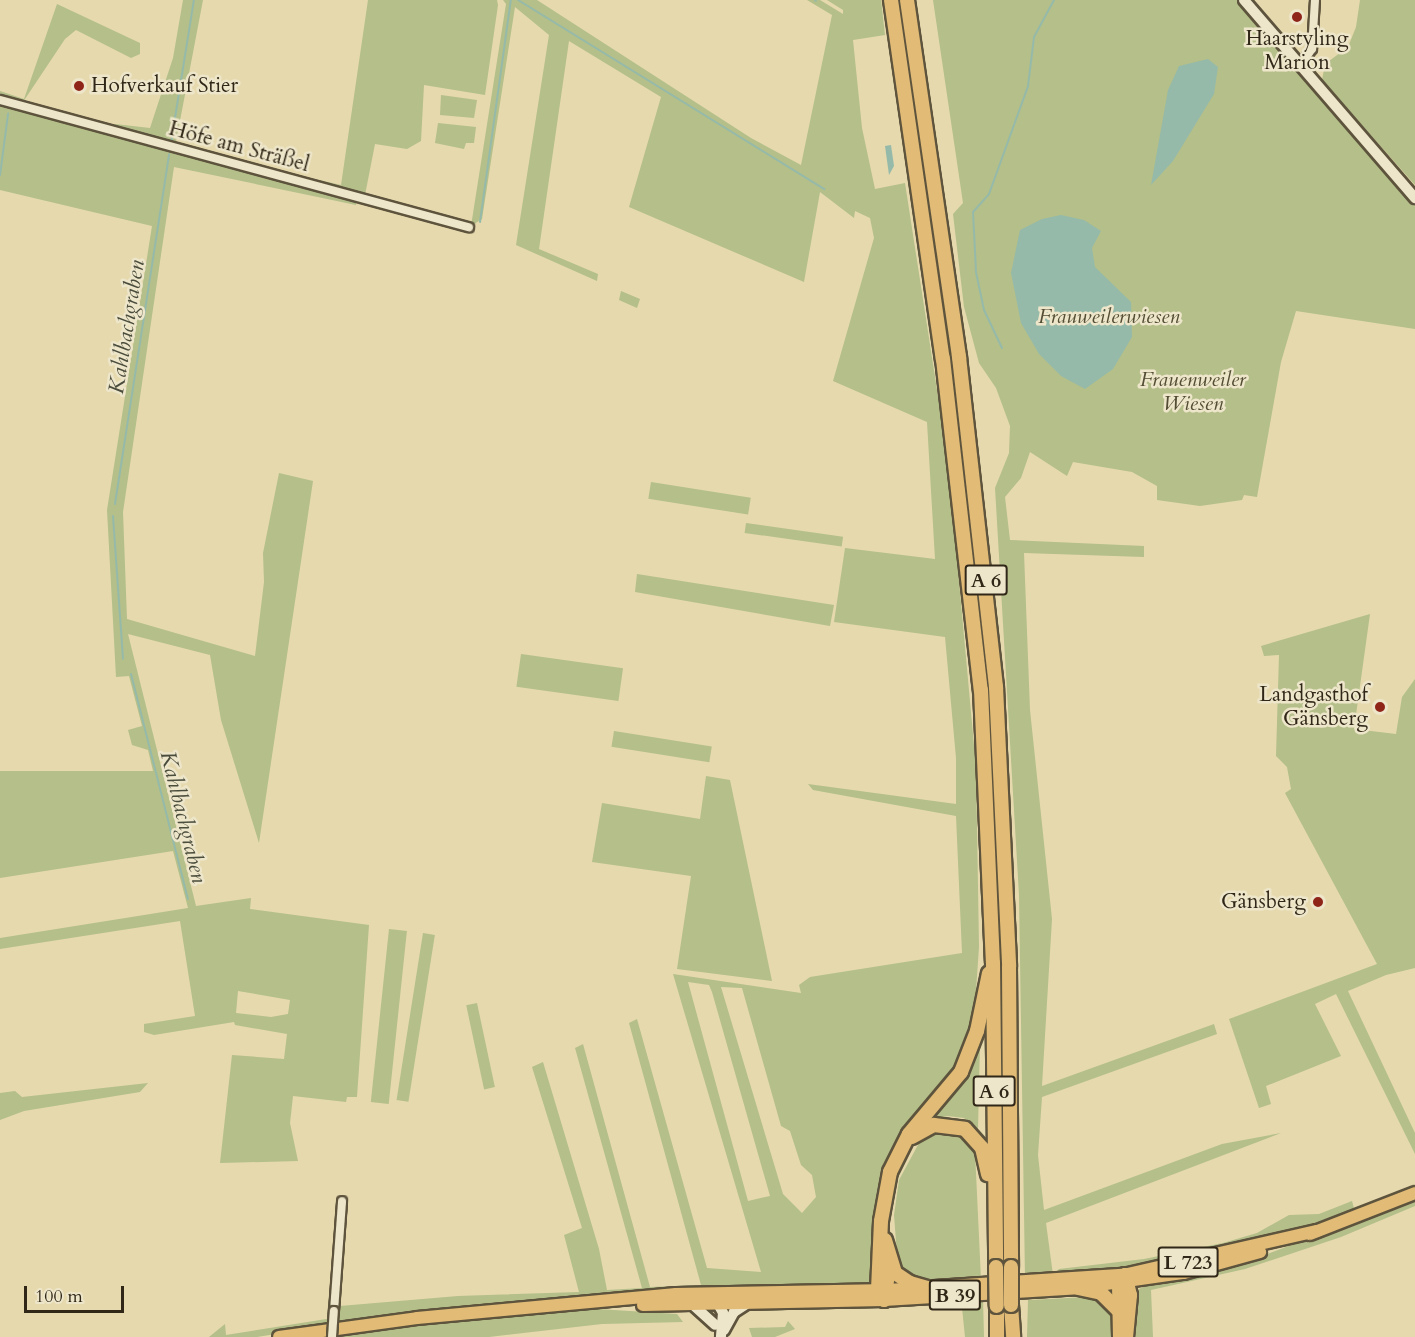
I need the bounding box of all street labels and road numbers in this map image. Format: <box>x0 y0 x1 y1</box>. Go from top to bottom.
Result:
street label: Höfe am Sträßel <box>166 116 312 178</box>
road number: A 6 <box>964 563 1008 597</box>
road number: A 6 <box>972 1074 1016 1108</box>
road number: L 723 <box>1156 1245 1220 1279</box>
road number: B 39 <box>928 1278 982 1312</box>

